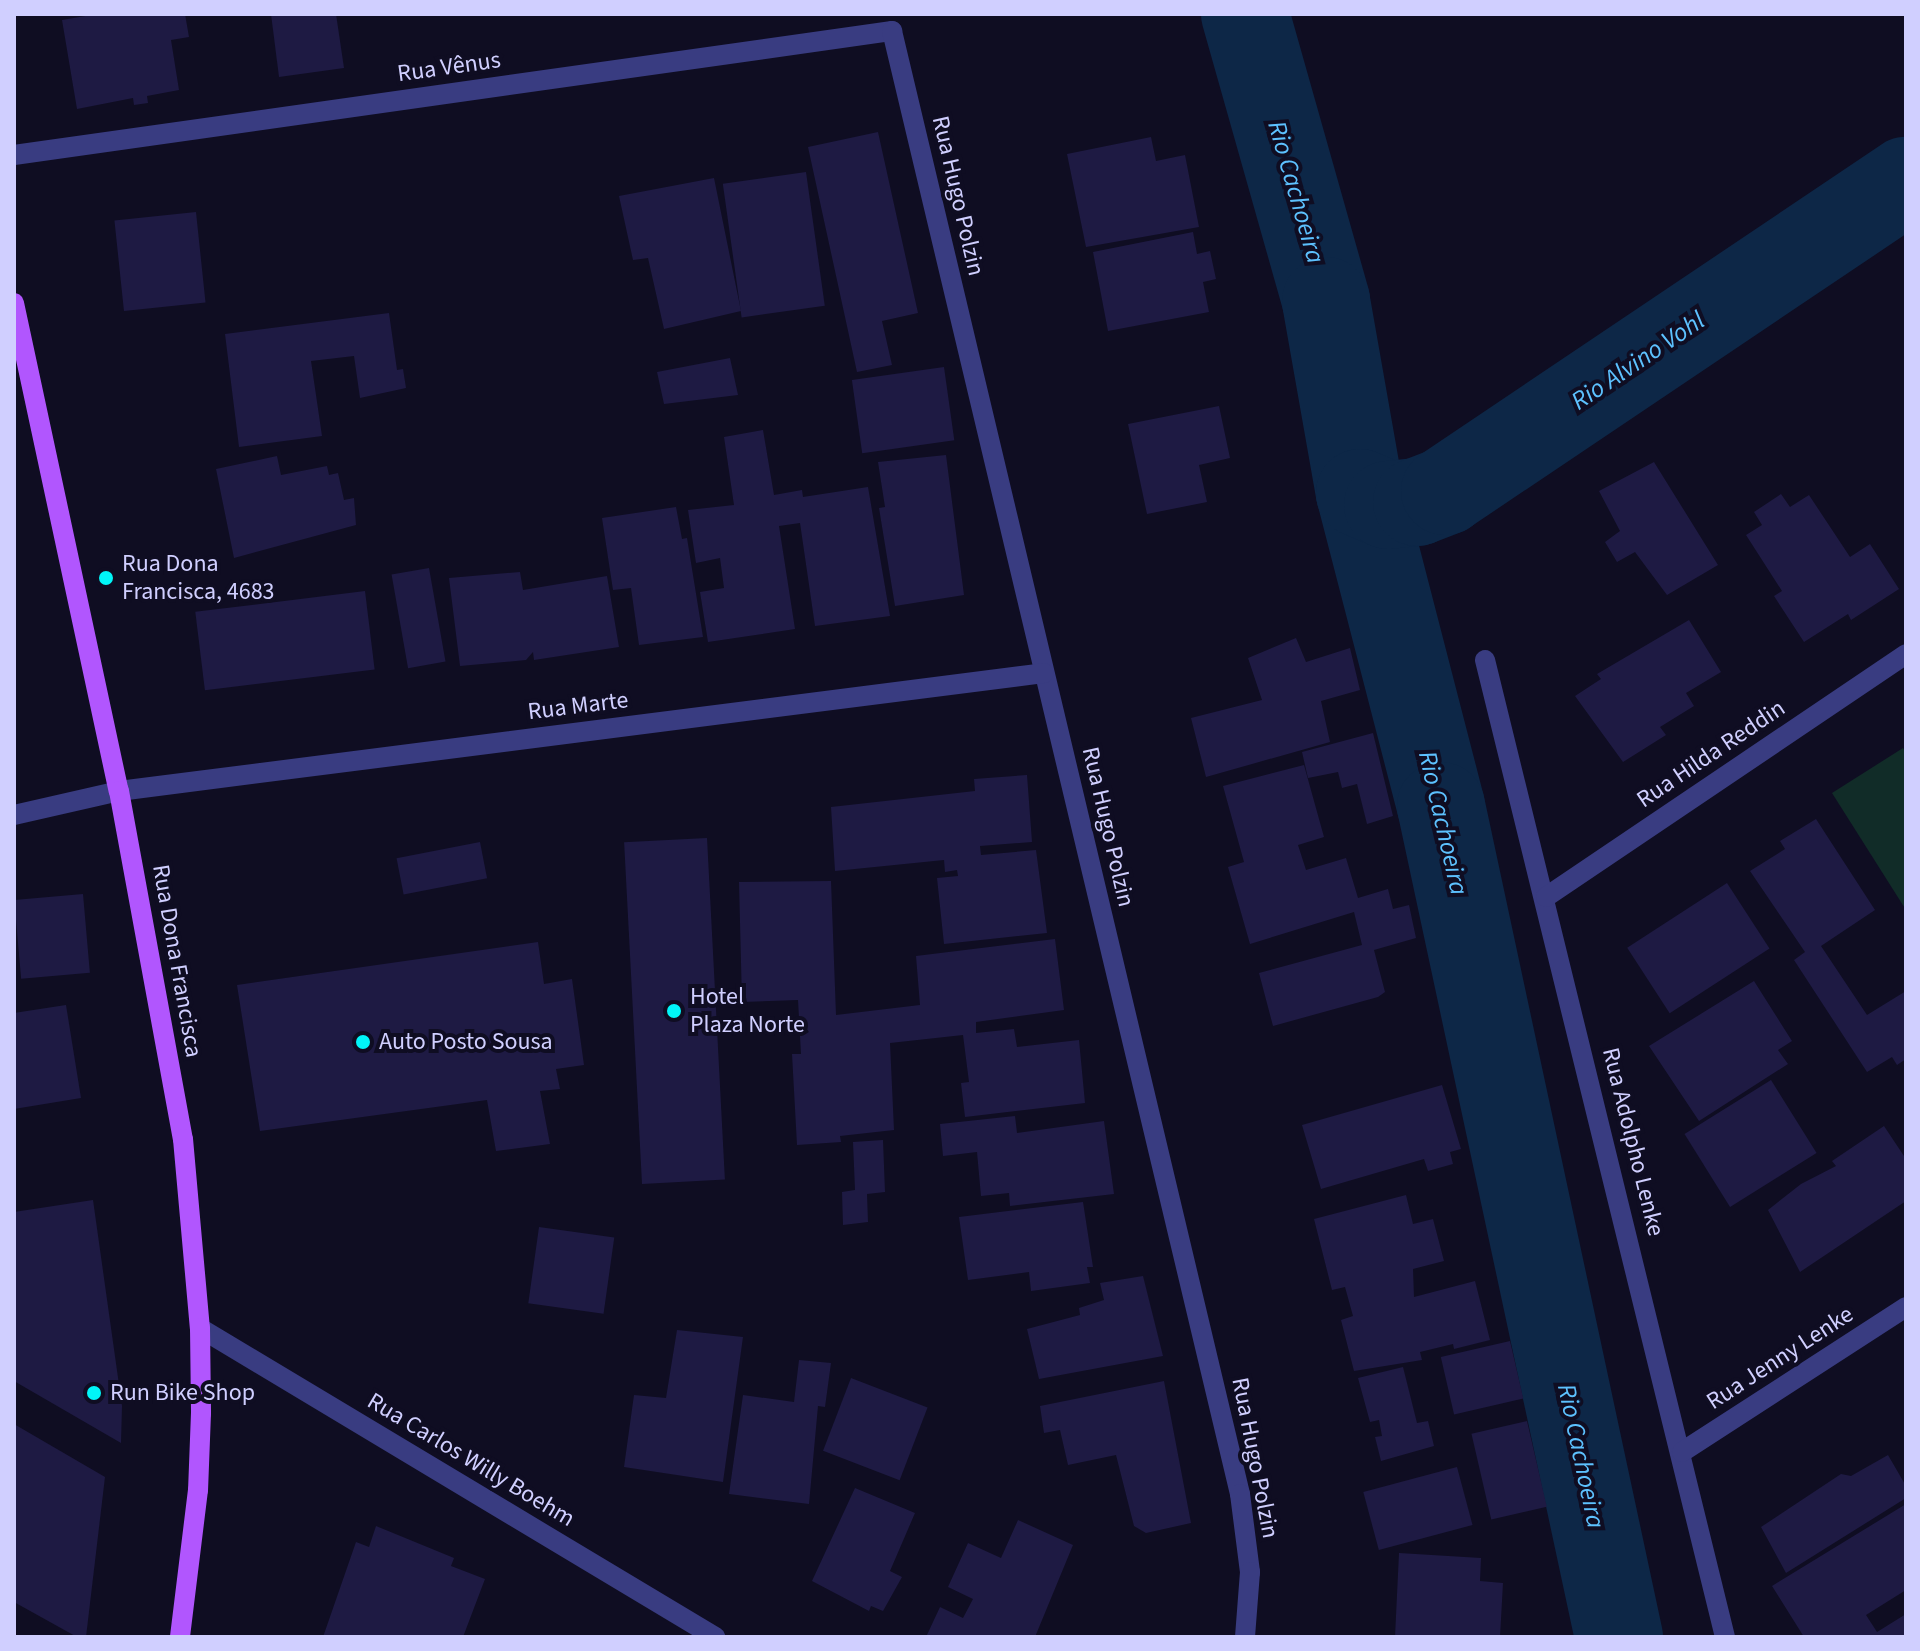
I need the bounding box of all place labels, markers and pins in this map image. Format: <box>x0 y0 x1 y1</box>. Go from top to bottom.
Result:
place label: Rua Dona Francisca, 4683 <box>122 550 275 606</box>
marker: Rua Dona Francisca, 4683 <box>97 569 115 587</box>
place label: Hotel Plaza Norte <box>690 983 805 1039</box>
marker: Hotel Plaza Norte <box>665 1002 683 1020</box>
place label: Auto Posto Sousa <box>379 1028 553 1056</box>
marker: Auto Posto Sousa <box>354 1033 372 1051</box>
place label: Run Bike Shop <box>110 1379 255 1407</box>
marker: Run Bike Shop <box>85 1384 103 1402</box>

